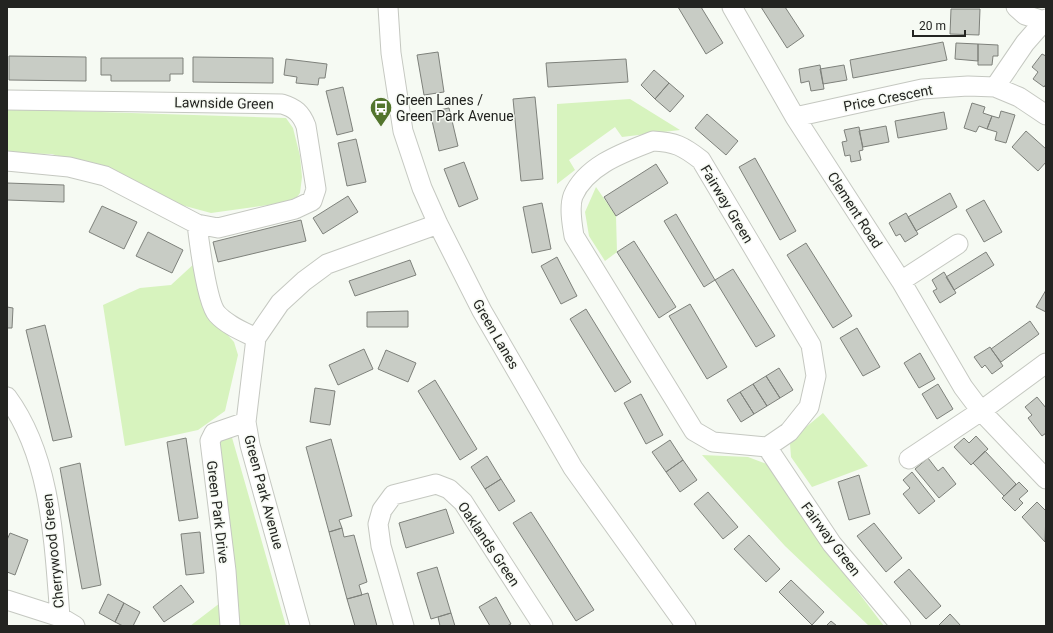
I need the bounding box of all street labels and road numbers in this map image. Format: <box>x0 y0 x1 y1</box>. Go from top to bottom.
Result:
street label: Price Crescent <box>842 81 934 115</box>
street label: Lawnside Green <box>174 94 274 112</box>
street label: Fairway Green <box>697 162 757 246</box>
street label: Clement Road <box>824 169 886 251</box>
street label: Green Lanes <box>470 296 522 372</box>
street label: Green Park Avenue <box>241 433 287 551</box>
street label: Green Park Drive <box>204 460 232 564</box>
street label: Cherrywood Green <box>39 493 67 609</box>
street label: Oaklands Green <box>455 499 523 589</box>
street label: Fairway Green <box>798 499 864 579</box>

